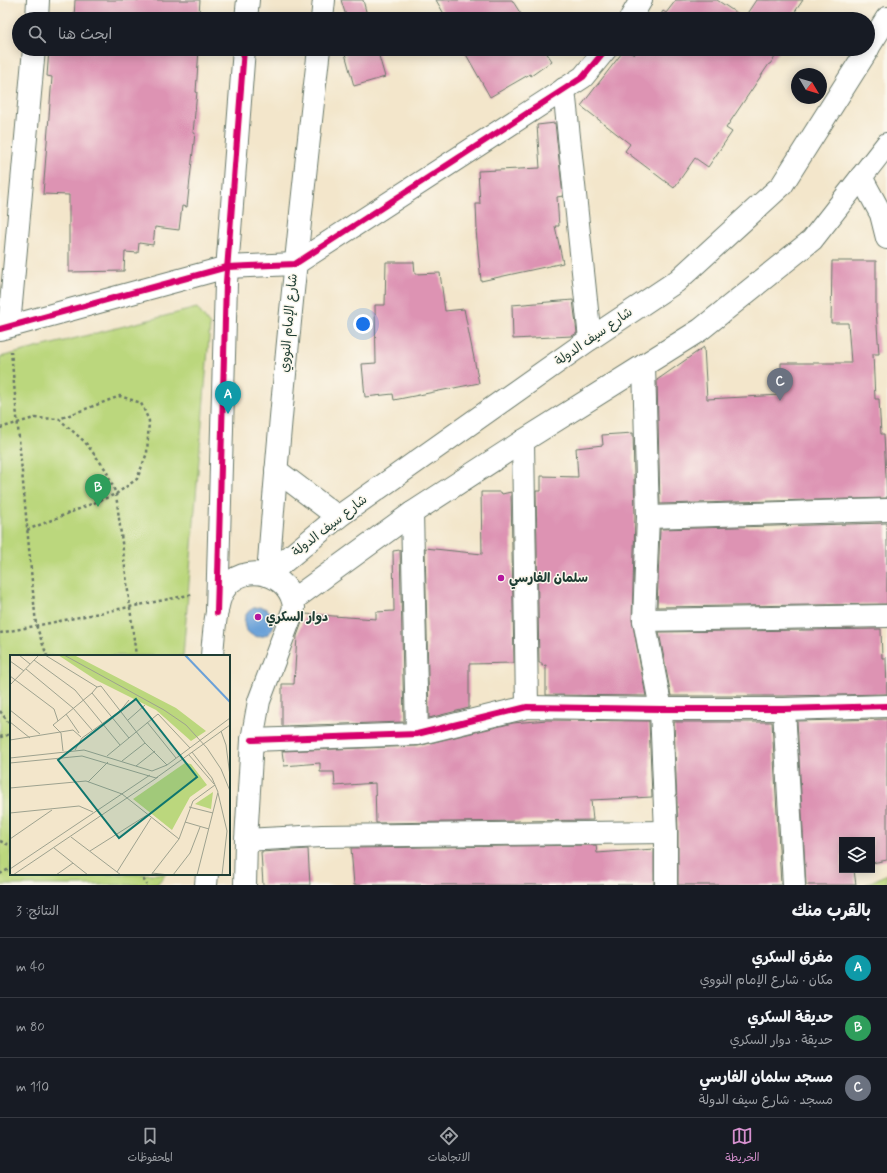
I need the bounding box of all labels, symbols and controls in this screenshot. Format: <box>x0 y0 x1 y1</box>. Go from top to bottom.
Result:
search box <box>12 12 875 56</box>
icon: search <box>26 23 48 45</box>
text: ابحث هنا <box>58 25 112 45</box>
north arrow <box>791 68 827 104</box>
street label: شارع الإمام النووي <box>276 273 303 373</box>
street label: شارع سيف الدولة <box>552 304 636 370</box>
your location <box>353 314 373 334</box>
pin: C <box>767 368 793 401</box>
pin: A <box>215 381 241 414</box>
pin: B <box>85 474 111 507</box>
street label: شارع سيف الدولة <box>289 491 371 561</box>
place label: سلمان الفارسي <box>509 570 588 590</box>
marker: سلمان الفارسي <box>496 573 506 583</box>
place label: دوار السكري <box>266 609 328 627</box>
marker: دوار السكري <box>253 612 263 622</box>
inset map <box>10 655 230 875</box>
map controls <box>839 837 875 873</box>
button: layers <box>839 837 875 873</box>
text: بالقرب منك <box>792 900 871 922</box>
text: النتائج: 3 <box>16 903 59 920</box>
text: مفرق السكري <box>752 948 833 968</box>
text: 40 m <box>16 959 45 976</box>
text: A <box>854 959 862 976</box>
text: مكان · شارع الإمام النووي <box>700 972 833 989</box>
text: حديقة السكري <box>748 1008 833 1028</box>
text: 80 m <box>16 1019 45 1036</box>
text: B <box>854 1019 862 1036</box>
text: حديقة · دوار السكري <box>730 1032 833 1049</box>
text: مسجد سلمان الفارسي <box>699 1068 833 1088</box>
text: 110 m <box>16 1079 49 1096</box>
text: C <box>853 1079 863 1096</box>
text: مسجد · شارع سيف الدولة <box>699 1092 833 1109</box>
tab: المحفوظات <box>128 1125 173 1167</box>
tab: الاتجاهات <box>428 1125 470 1167</box>
tab: الخريطة <box>725 1125 760 1167</box>

